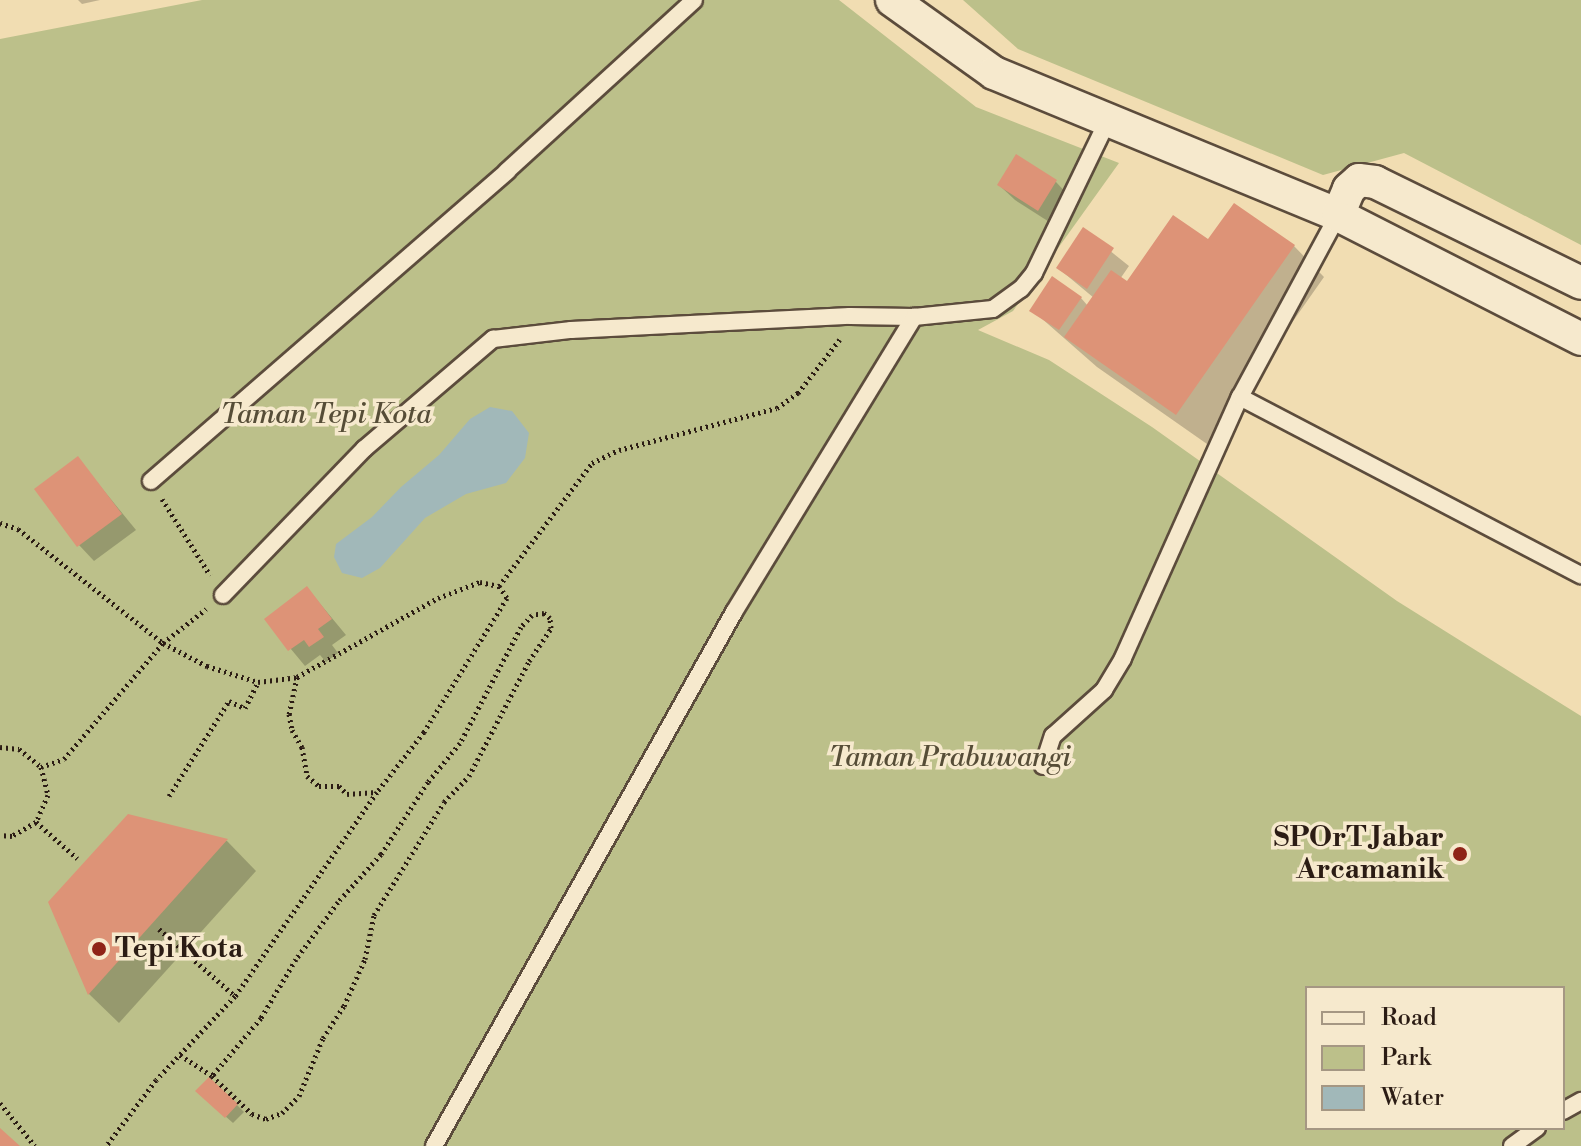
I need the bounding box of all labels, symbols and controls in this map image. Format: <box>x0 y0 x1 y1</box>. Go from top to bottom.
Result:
park label: Taman Tepi Kota <box>221 398 431 432</box>
park label: Taman Prabuwangi <box>829 741 1071 775</box>
place label: SPOrT Jabar Arcamanik <box>1274 821 1444 887</box>
marker: SPOrT Jabar Arcamanik <box>1451 845 1469 863</box>
place label: Tepi Kota <box>115 932 243 966</box>
marker: Tepi Kota <box>90 940 108 958</box>
legend <box>1305 986 1565 1130</box>
text: Road <box>1381 1003 1437 1033</box>
text: Park <box>1381 1043 1431 1073</box>
text: Water <box>1381 1083 1444 1113</box>

